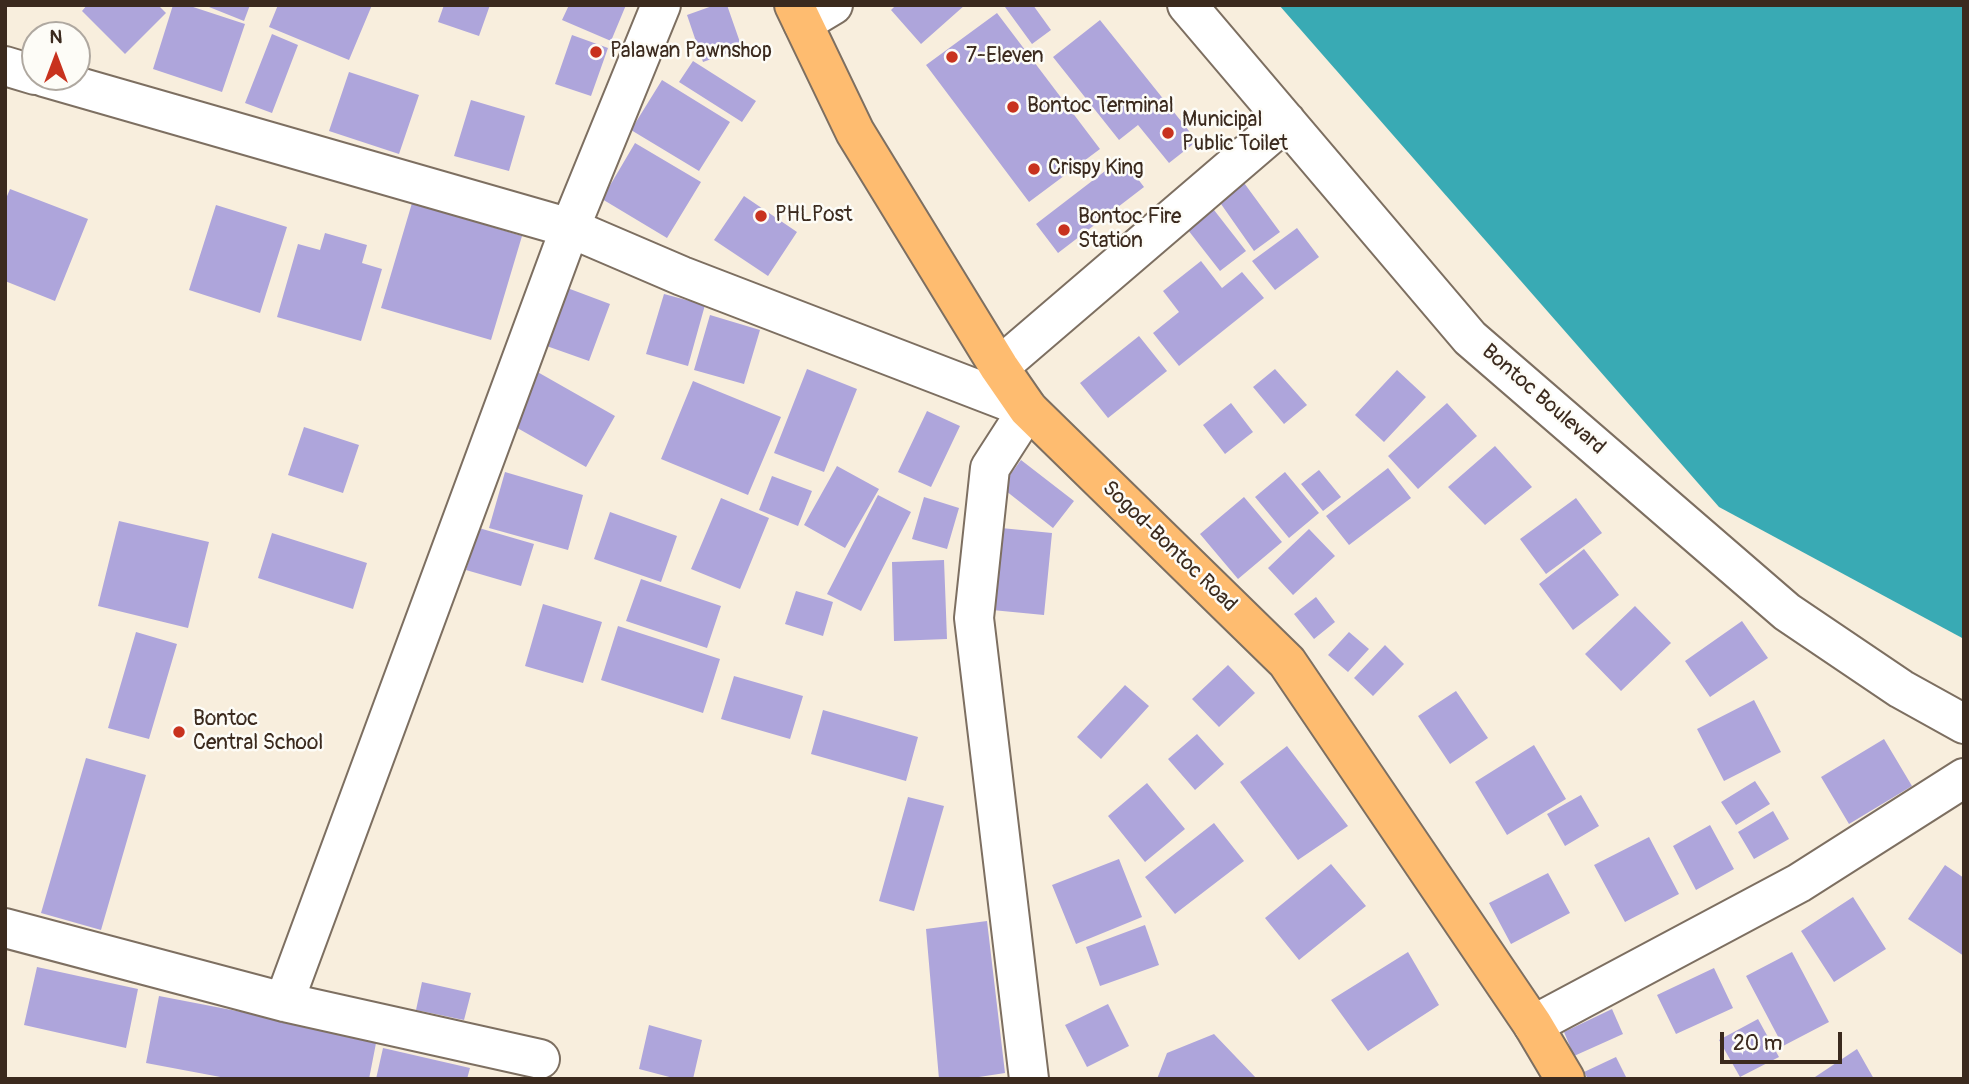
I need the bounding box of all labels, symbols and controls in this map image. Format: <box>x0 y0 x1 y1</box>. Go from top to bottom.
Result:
north arrow <box>21 21 91 91</box>
text: N <box>50 25 62 49</box>
place label: Palawan Pawnshop <box>610 39 772 65</box>
marker: Palawan Pawnshop <box>588 44 604 60</box>
place label: 7-Eleven <box>966 44 1044 70</box>
marker: 7-Eleven <box>944 49 960 65</box>
place label: Bontoc Terminal <box>1027 94 1174 120</box>
marker: Bontoc Terminal <box>1005 99 1021 115</box>
place label: Municipal Public Toilet <box>1182 108 1288 158</box>
marker: Municipal Public Toilet <box>1160 125 1176 141</box>
place label: Crispy King <box>1048 156 1144 182</box>
marker: Crispy King <box>1026 161 1042 177</box>
place label: PHLPost <box>775 203 852 229</box>
place label: Bontoc Fire Station <box>1078 205 1181 255</box>
marker: PHLPost <box>753 208 769 224</box>
marker: Bontoc Fire Station <box>1056 222 1072 238</box>
street label: Bontoc Boulevard <box>1476 340 1610 460</box>
street label: Sogod-Bontoc Road <box>1096 476 1242 618</box>
place label: Bontoc Central School <box>193 707 323 757</box>
marker: Bontoc Central School <box>171 724 187 740</box>
scale bar <box>1724 1018 1846 1062</box>
text: 20 m <box>1733 1030 1782 1057</box>

